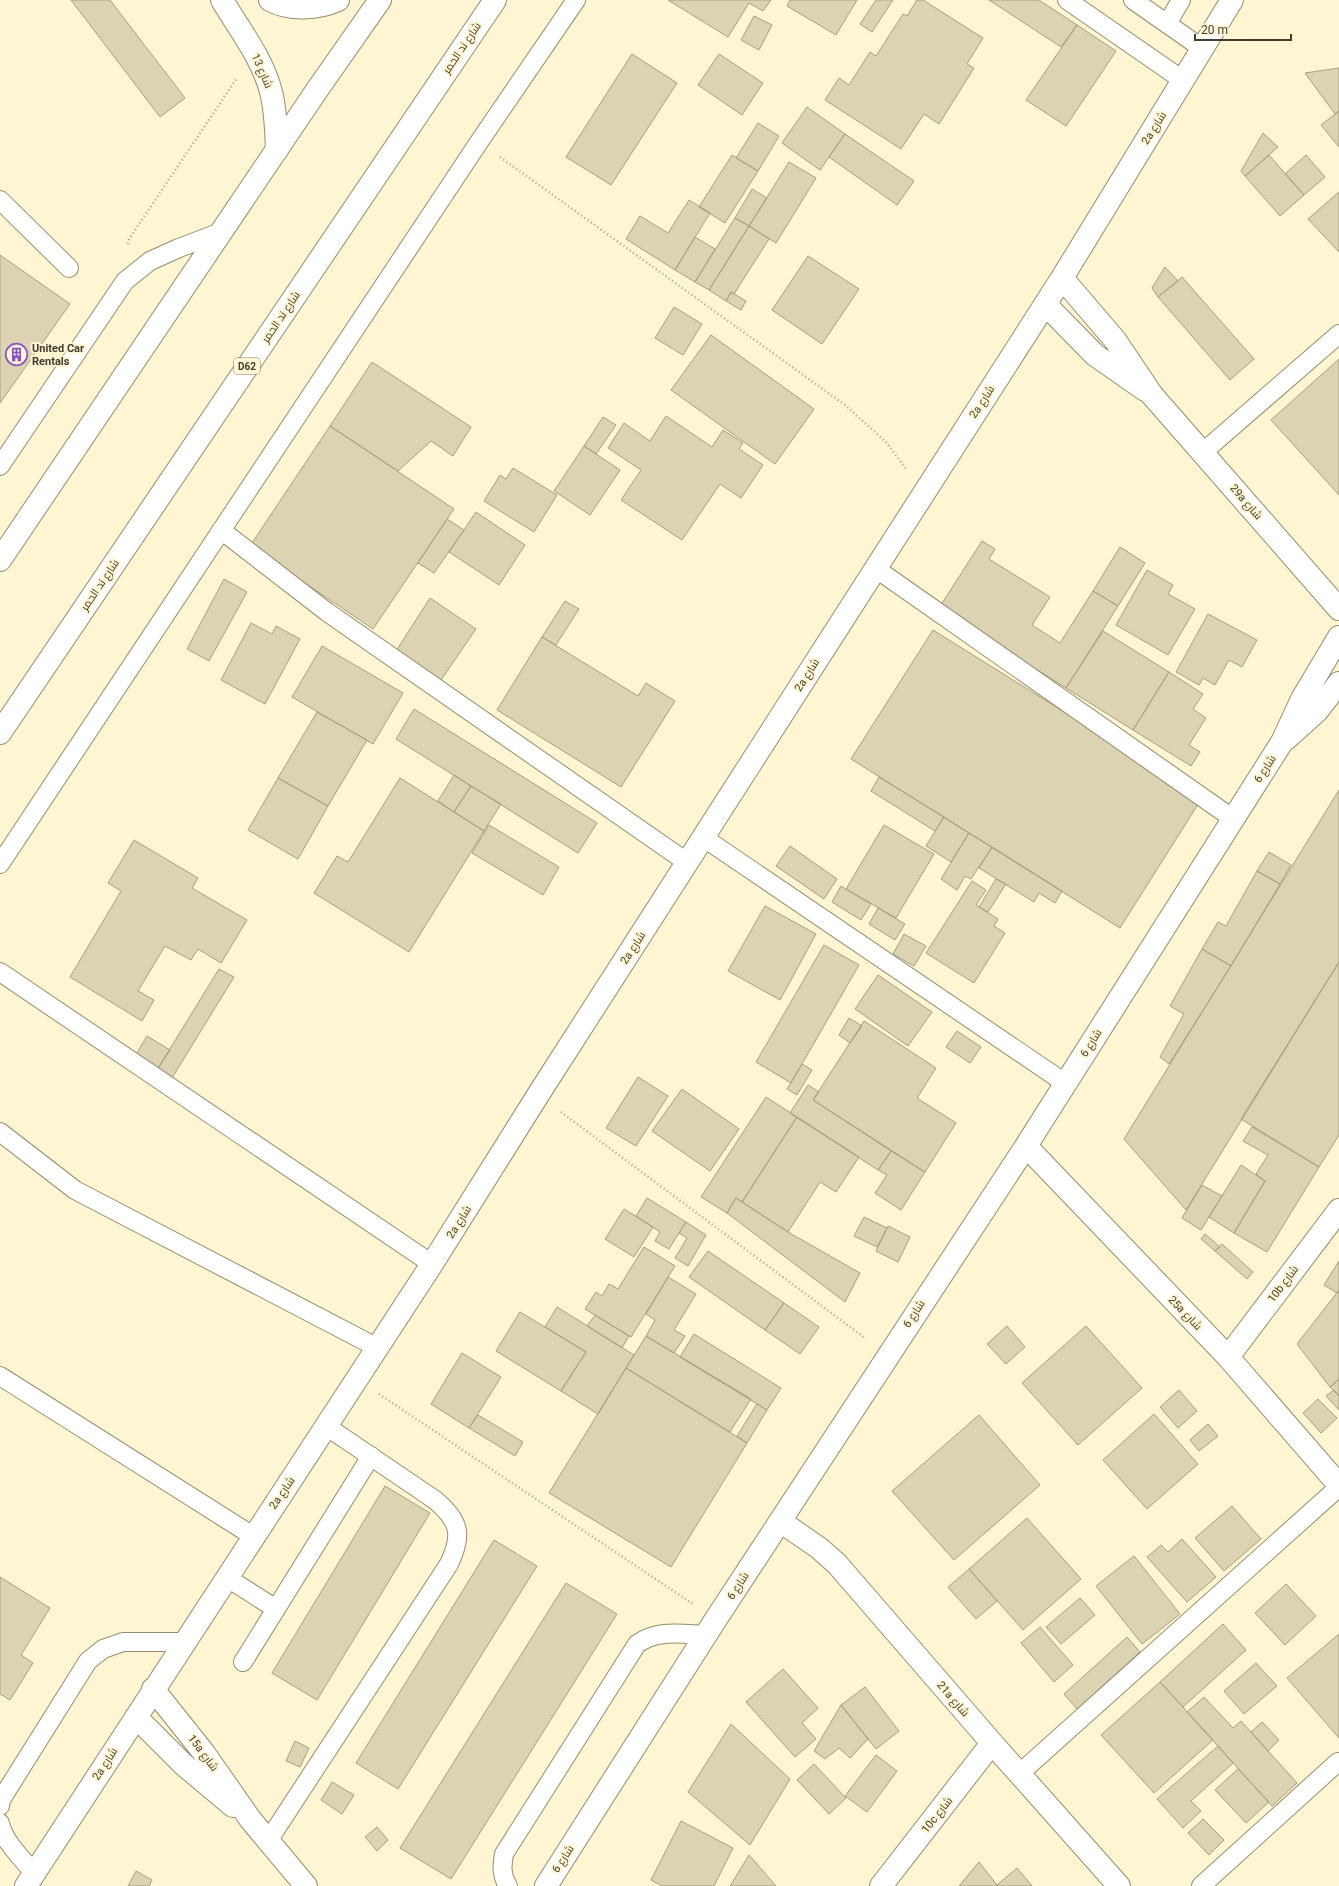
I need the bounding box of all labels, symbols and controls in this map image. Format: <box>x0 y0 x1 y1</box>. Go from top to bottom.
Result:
scale bar <box>1195 16 1291 42</box>
street label: شارع ند الحمر <box>440 20 485 77</box>
text: 20 m <box>1201 23 1228 37</box>
street label: شارع 13 <box>248 52 275 91</box>
street label: 2a شارع <box>1139 109 1170 147</box>
street label: شارع ند الحمر <box>259 289 304 346</box>
building icon: United Car Rentals <box>4 341 30 367</box>
place label: United Car Rentals <box>32 342 84 368</box>
road number: D62 <box>234 358 260 374</box>
street label: 2a شارع <box>967 383 998 421</box>
street label: 29a شارع <box>1226 482 1265 523</box>
street label: شارع ند الحمر <box>78 557 123 614</box>
street label: 2a شارع <box>792 656 823 694</box>
street label: شارع 6 <box>1251 753 1280 786</box>
street label: 2a شارع <box>618 929 649 967</box>
street label: شارع 6 <box>1077 1027 1105 1060</box>
street label: 2a شارع <box>444 1203 475 1241</box>
street label: 10b شارع <box>1265 1263 1302 1306</box>
street label: 25a شارع <box>1165 1293 1204 1333</box>
street label: شارع 6 <box>900 1298 929 1331</box>
street label: 2a شارع <box>266 1474 298 1512</box>
street label: شارع 6 <box>724 1570 753 1603</box>
street label: 21a شارع <box>933 1679 972 1720</box>
street label: 15a شارع <box>184 1732 221 1774</box>
street label: 2a شارع <box>90 1745 121 1783</box>
street label: 10c شارع <box>919 1794 956 1836</box>
street label: شارع 6 <box>549 1843 578 1876</box>

